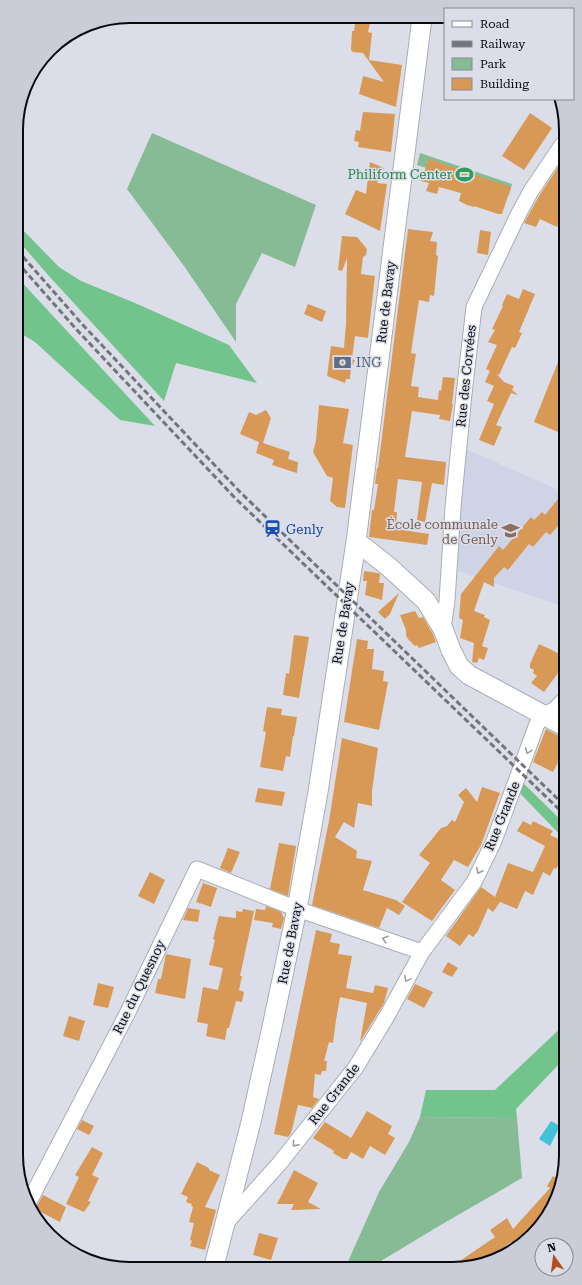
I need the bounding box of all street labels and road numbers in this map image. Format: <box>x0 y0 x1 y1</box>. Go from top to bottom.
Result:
street label: Rue de Bavay <box>373 260 399 344</box>
street label: Rue des Corvées <box>453 324 479 428</box>
street label: Rue de Bavay <box>329 580 357 665</box>
street label: Rue Grande <box>481 779 523 853</box>
street label: Rue de Bavay <box>275 900 305 985</box>
street label: Rue du Quesnoy <box>110 937 168 1036</box>
street label: Rue Grande <box>305 1060 363 1128</box>

